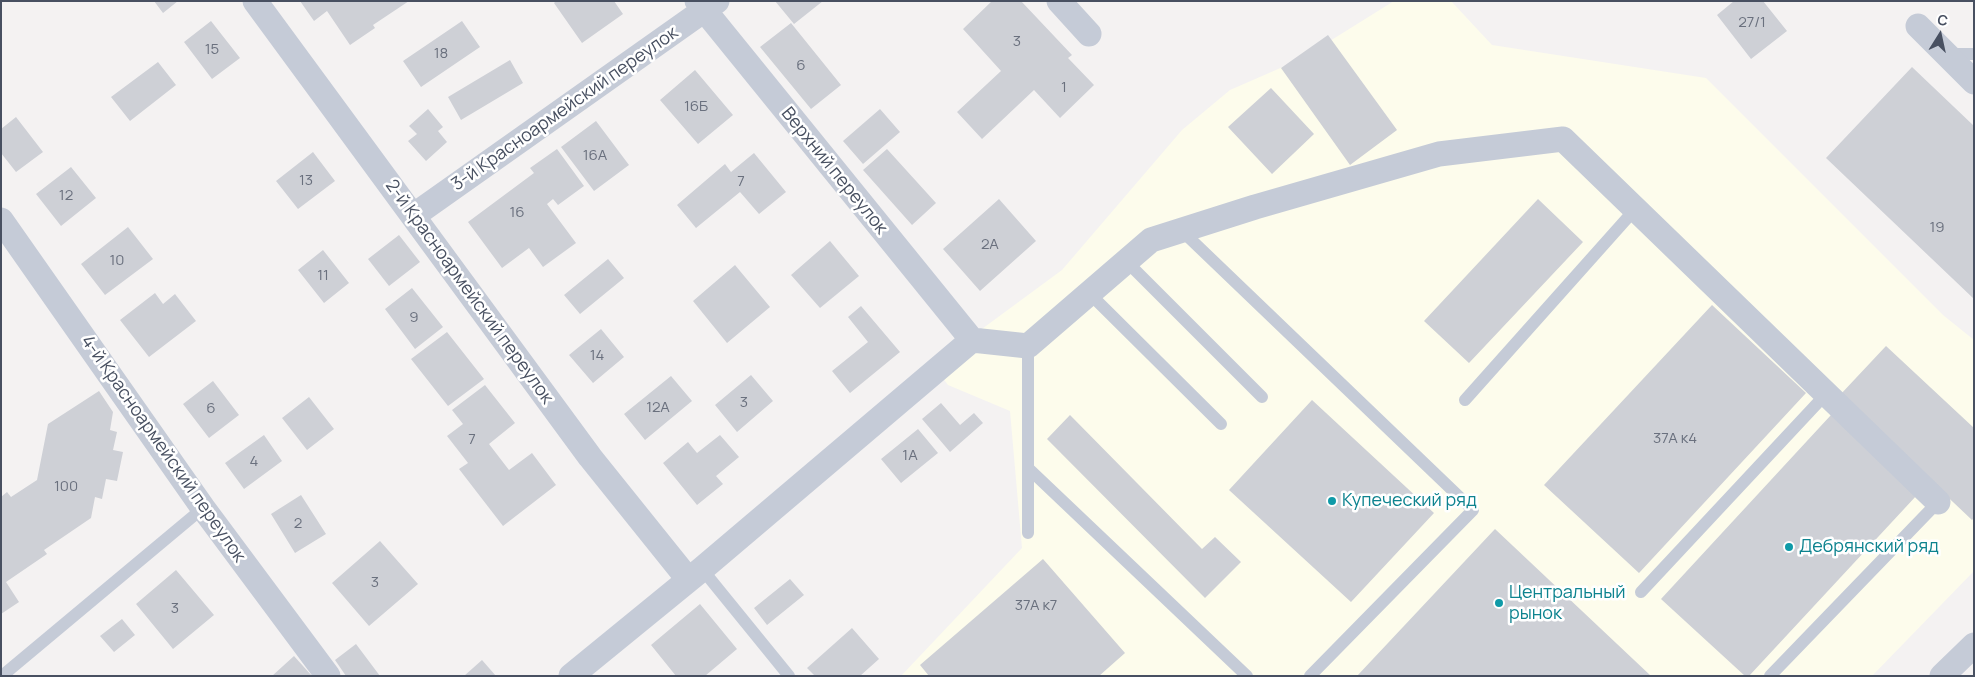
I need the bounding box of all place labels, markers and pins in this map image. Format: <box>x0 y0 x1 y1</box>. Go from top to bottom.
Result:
place label: Купеческий ряд <box>1342 490 1477 512</box>
marker: Купеческий ряд <box>1326 495 1338 507</box>
place label: Дебрянский ряд <box>1799 536 1939 558</box>
marker: Дебрянский ряд <box>1783 541 1795 553</box>
place label: Центральный рынок <box>1509 582 1625 624</box>
marker: Центральный рынок <box>1493 597 1505 609</box>

